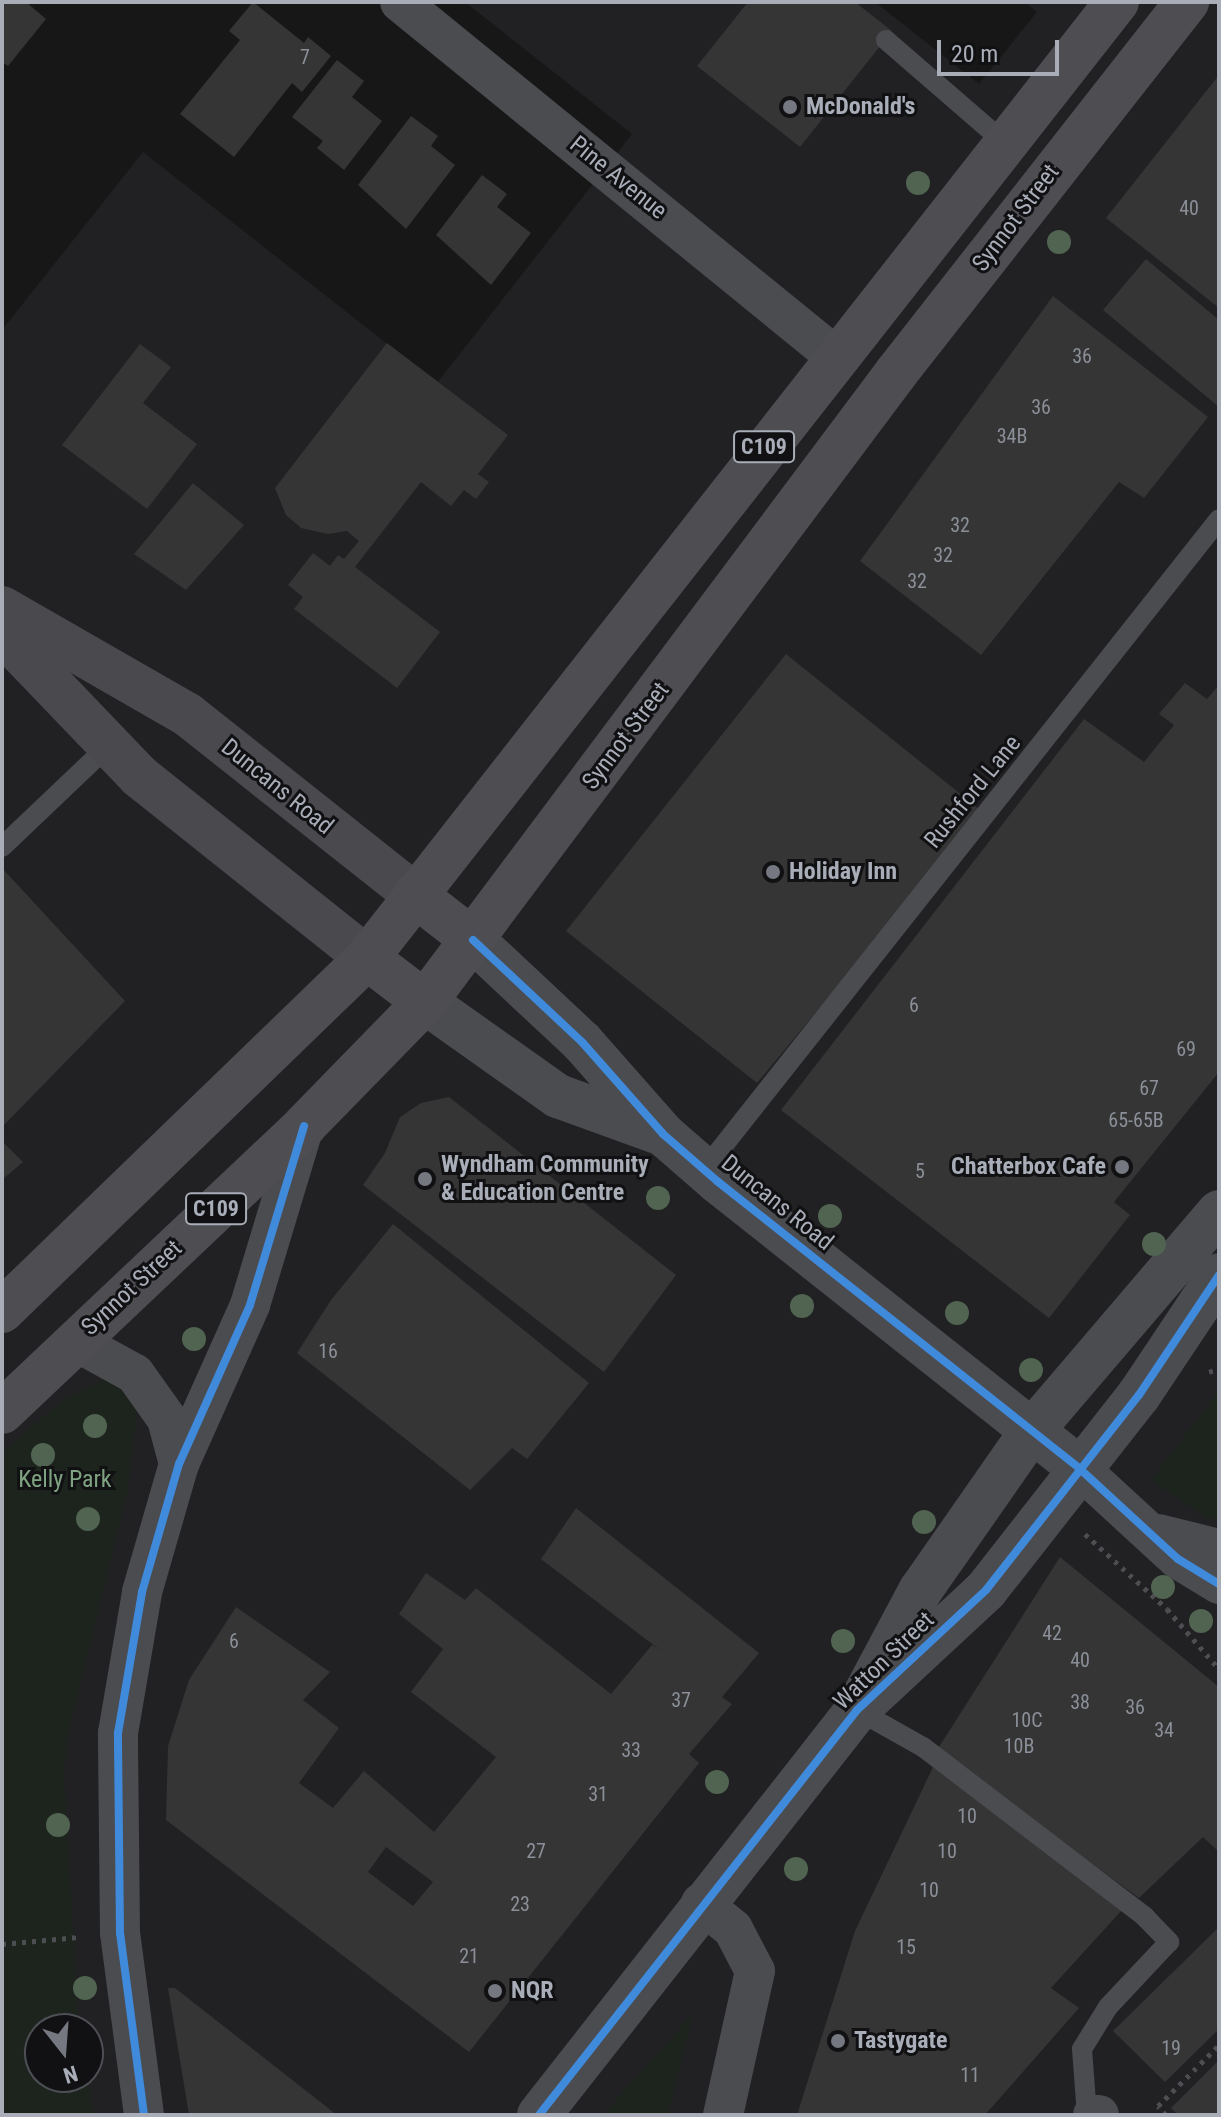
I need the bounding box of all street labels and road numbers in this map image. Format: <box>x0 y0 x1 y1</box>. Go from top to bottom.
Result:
street label: Pine Avenue <box>564 130 672 226</box>
street label: Synnot Street <box>966 159 1066 277</box>
road number: C109 <box>732 429 796 465</box>
street label: Synnot Street <box>576 677 676 795</box>
street label: Rushford Lane <box>919 730 1027 854</box>
street label: Duncans Road <box>215 733 339 841</box>
street label: Duncans Road <box>715 1149 839 1257</box>
road number: C109 <box>184 1191 248 1227</box>
street label: Synnot Street <box>76 1234 188 1342</box>
street label: Watton Street <box>828 1606 940 1716</box>

